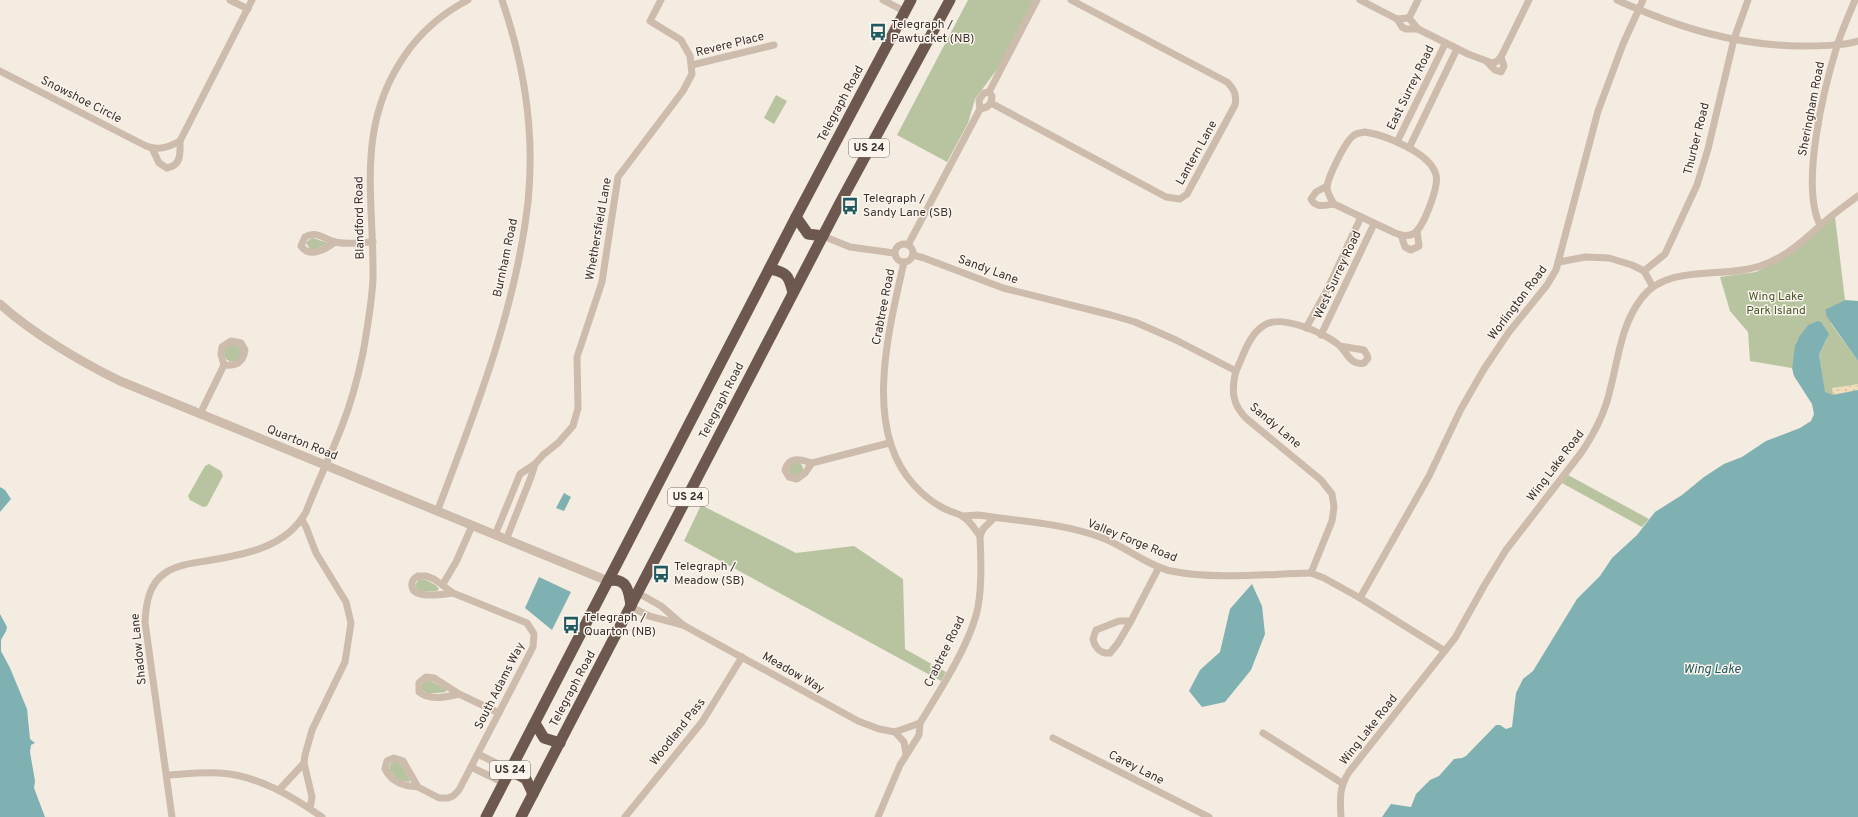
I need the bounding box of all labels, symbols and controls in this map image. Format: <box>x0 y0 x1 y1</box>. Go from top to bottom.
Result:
place label: Telegraph / Pawtucket (NB) <box>891 17 974 47</box>
bus stop icon: Telegraph / Pawtucket (NB) <box>868 22 888 42</box>
street label: Revere Place <box>694 29 766 61</box>
street label: East Surrey Road <box>1384 43 1438 133</box>
street label: Sheringham Road <box>1795 60 1829 158</box>
street label: Telegraph Road <box>814 63 868 145</box>
street label: Snowshoe Circle <box>38 73 124 127</box>
street label: Thurber Road <box>1680 101 1714 177</box>
street label: Lantern Lane <box>1173 118 1221 188</box>
road number: US 24 <box>849 139 889 157</box>
street label: Blandford Road <box>351 176 369 260</box>
street label: Whethersfield Lane <box>582 176 616 282</box>
place label: Telegraph / Sandy Lane (SB) <box>863 191 952 221</box>
bus stop icon: Telegraph / Sandy Lane (SB) <box>840 196 860 216</box>
street label: Burnham Road <box>490 217 522 299</box>
street label: West Surrey Road <box>1311 228 1365 322</box>
street label: Sandy Lane <box>956 252 1020 288</box>
street label: Worlington Road <box>1485 262 1551 344</box>
street label: Crabtree Road <box>869 268 899 346</box>
park label: Wing Lake Park Island <box>1746 289 1806 319</box>
street label: Telegraph Road <box>696 360 748 442</box>
street label: Sandy Lane <box>1246 400 1304 452</box>
street label: Quarton Road <box>264 421 340 465</box>
street label: Wing Lake Road <box>1524 427 1588 505</box>
road number: US 24 <box>668 488 708 506</box>
street label: Valley Forge Road <box>1085 516 1179 566</box>
place label: Telegraph / Meadow (SB) <box>674 559 744 589</box>
bus stop icon: Telegraph / Meadow (SB) <box>651 564 671 584</box>
place label: Telegraph / Quarton (NB) <box>584 610 656 640</box>
street label: Shadow Lane <box>127 612 151 686</box>
street label: Crabtree Road <box>921 614 969 690</box>
bus stop icon: Telegraph / Quarton (NB) <box>561 615 581 635</box>
street label: South Adams Way <box>471 640 529 732</box>
street label: Telegraph Road <box>546 648 600 730</box>
street label: Meadow Way <box>759 649 827 697</box>
water label: Wing Lake <box>1683 662 1741 678</box>
street label: Wing Lake Road <box>1336 691 1402 769</box>
street label: Woodland Pass <box>647 695 709 769</box>
street label: Carey Lane <box>1105 747 1167 789</box>
road number: US 24 <box>490 761 530 779</box>

